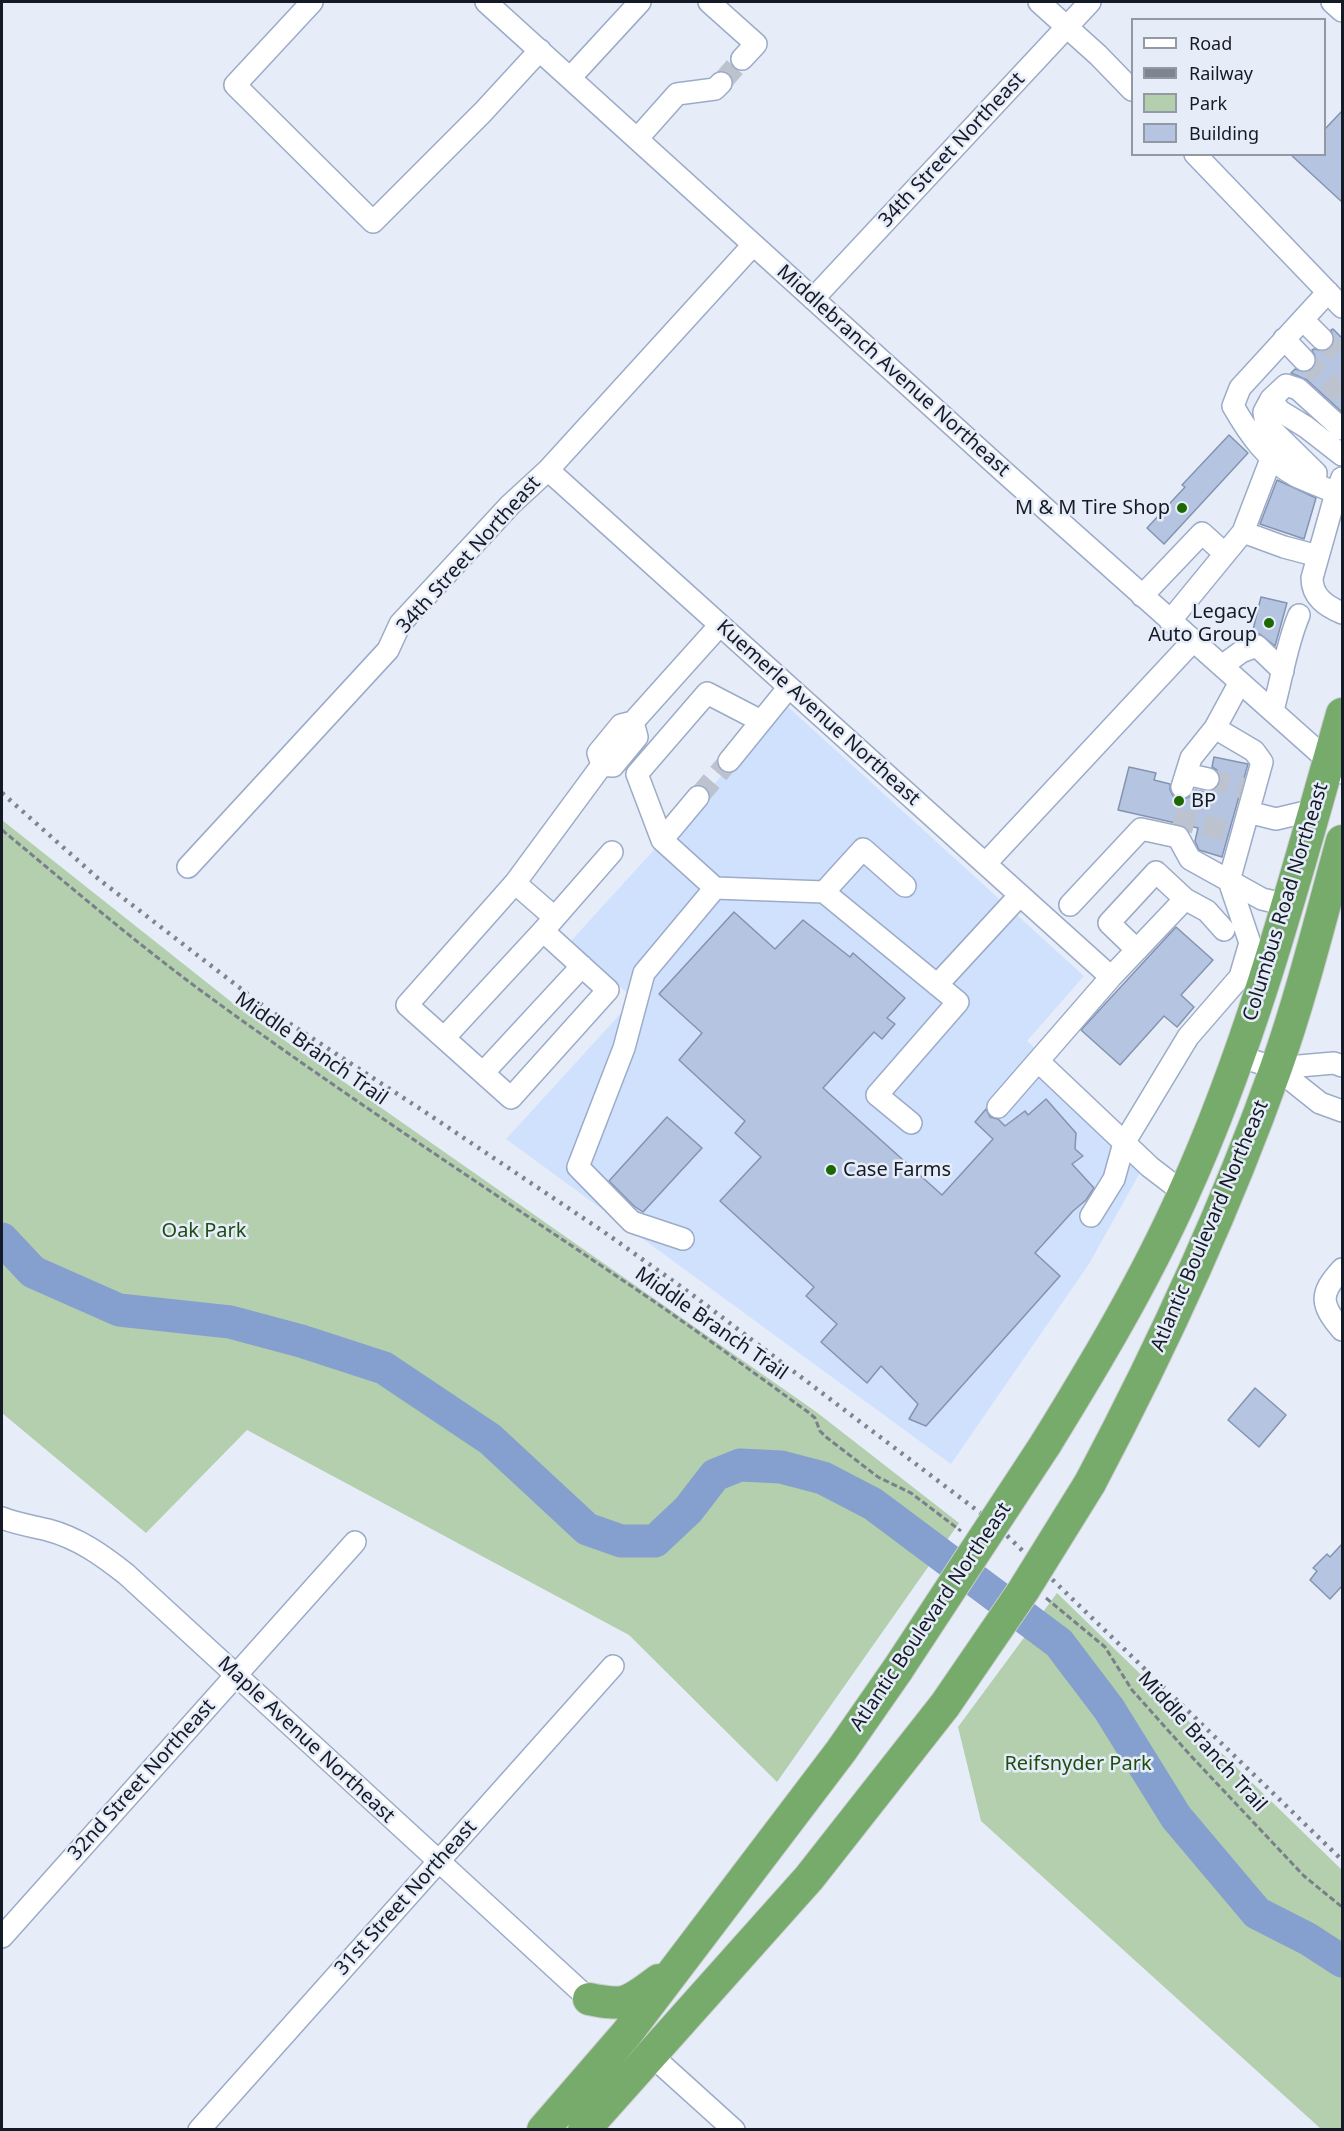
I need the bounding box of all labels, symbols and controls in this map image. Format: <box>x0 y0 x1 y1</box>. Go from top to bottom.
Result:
legend <box>1131 18 1326 156</box>
text: Road <box>1189 31 1232 55</box>
text: Railway <box>1189 61 1253 85</box>
street label: 34th Street Northeast <box>874 68 1030 232</box>
text: Park <box>1189 91 1227 115</box>
text: Building <box>1189 121 1259 145</box>
street label: Middlebranch Avenue Northeast <box>772 260 1014 482</box>
street label: 34th Street Northeast <box>392 471 546 639</box>
place label: M & M Tire Shop <box>1015 496 1170 520</box>
marker: M & M Tire Shop <box>1175 501 1189 515</box>
place label: Legacy Auto Group <box>1148 600 1257 647</box>
street label: Kuemerle Avenue Northeast <box>711 615 925 811</box>
marker: Legacy Auto Group <box>1262 616 1276 630</box>
street label: Columbus Road Northeast <box>1238 780 1334 1024</box>
place label: BP <box>1191 789 1216 813</box>
marker: BP <box>1172 794 1186 808</box>
street label: Middle Branch Trail <box>230 987 392 1111</box>
street label: Atlantic Boulevard Northeast <box>1146 1097 1274 1355</box>
place label: Case Farms <box>843 1158 951 1182</box>
marker: Case Farms <box>824 1163 838 1177</box>
park label: Oak Park <box>162 1219 246 1243</box>
street label: Middle Branch Trail <box>630 1262 792 1386</box>
street label: Atlantic Boulevard Northeast <box>845 1498 1017 1736</box>
street label: Maple Avenue Northeast <box>213 1652 399 1828</box>
street label: Middle Branch Trail <box>1133 1667 1271 1817</box>
street label: 32nd Street Northeast <box>63 1695 221 1865</box>
park label: Reifsnyder Park <box>1004 1752 1152 1776</box>
street label: 31st Street Northeast <box>330 1816 482 1980</box>

